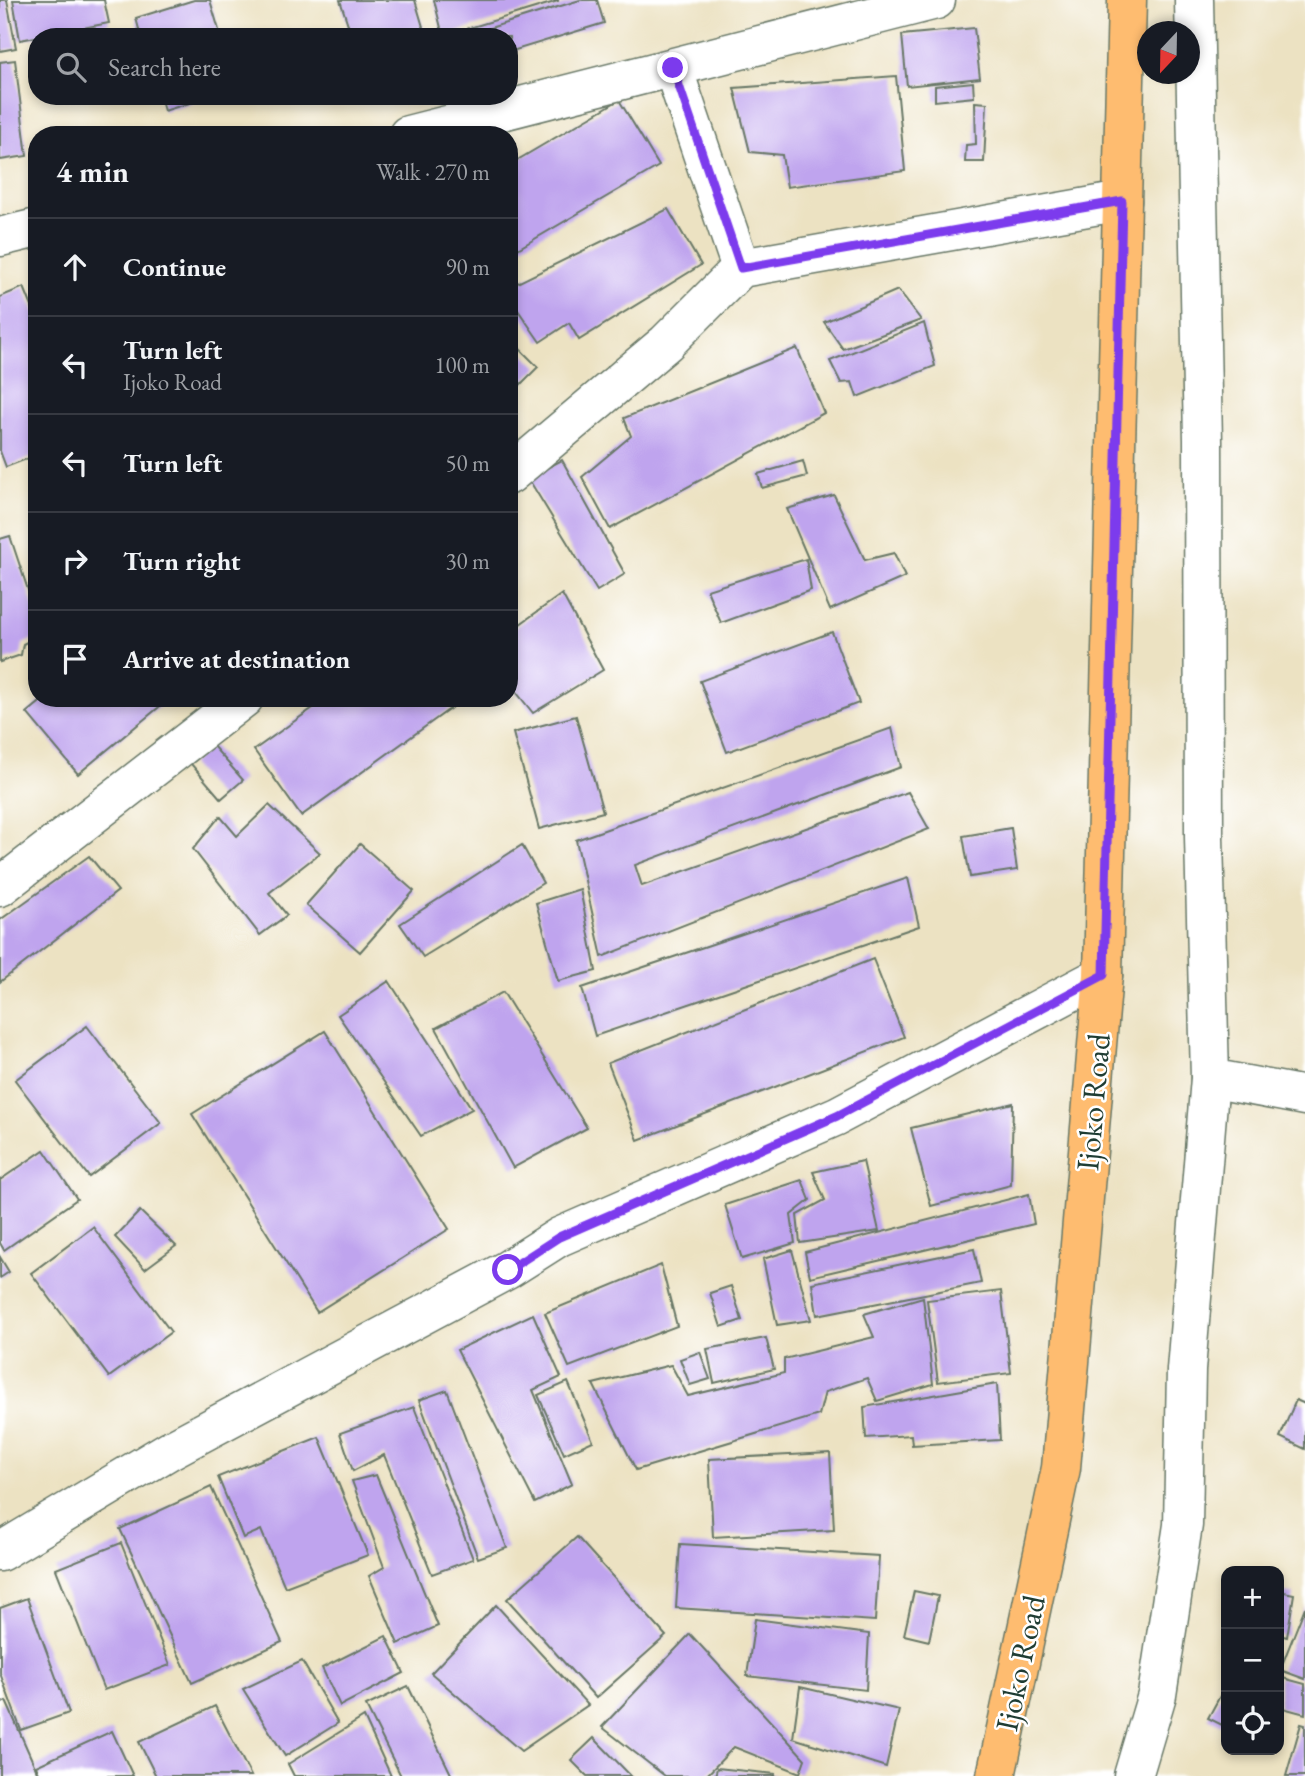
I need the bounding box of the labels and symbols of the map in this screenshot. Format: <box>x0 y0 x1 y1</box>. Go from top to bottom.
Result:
north arrow <box>1137 21 1200 84</box>
route end <box>657 52 688 83</box>
street label: Ijoko Road <box>1066 1031 1120 1172</box>
route start <box>492 1254 523 1285</box>
street label: Ijoko Road <box>985 1591 1055 1735</box>

